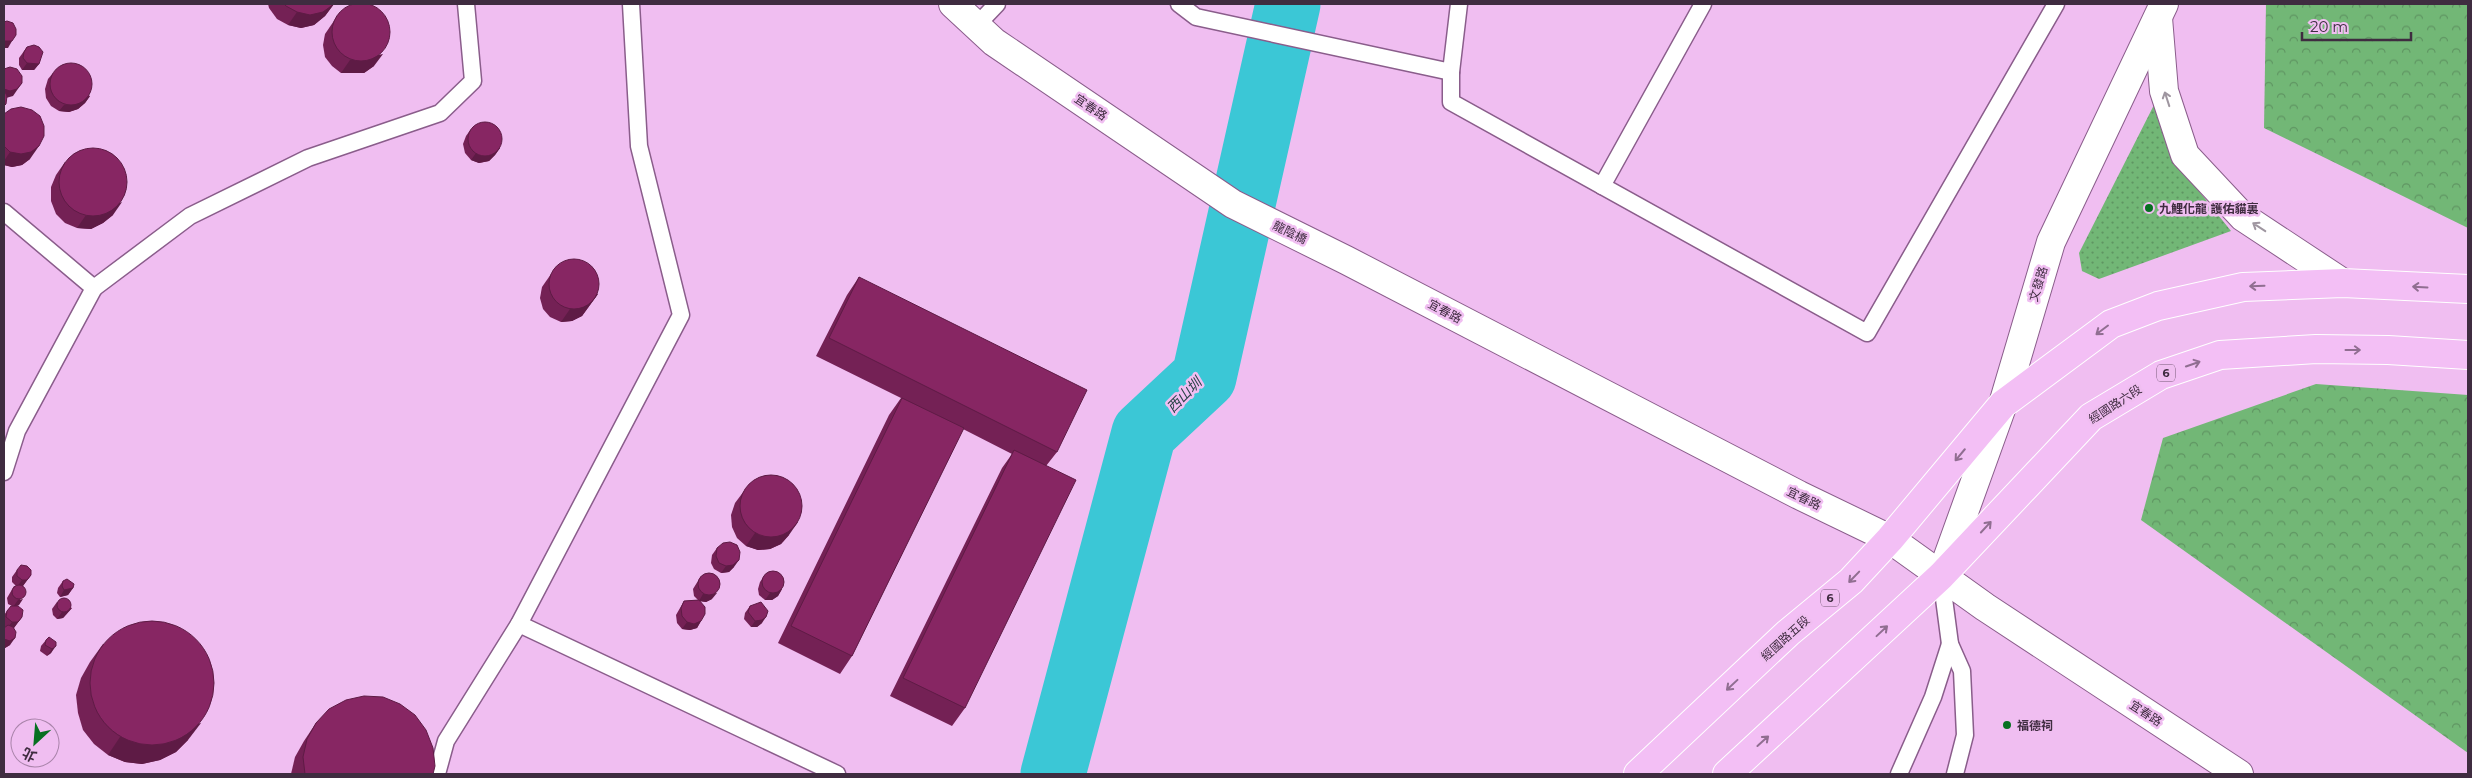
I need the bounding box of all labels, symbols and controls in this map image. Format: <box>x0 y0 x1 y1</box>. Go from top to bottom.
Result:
scale bar <box>2302 10 2411 42</box>
text: 20 m <box>2310 17 2348 36</box>
street label: 宜春路 <box>1072 91 1110 123</box>
one-way arrow <box>2162 92 2171 108</box>
place label: 九鯉化龍 護佑貓裏 <box>2159 201 2258 216</box>
marker: 九鯉化龍 護佑貓裏 <box>2143 202 2155 214</box>
street label: 龍陰橋 <box>1271 217 1309 247</box>
one-way arrow <box>2252 222 2266 233</box>
street label: 文發路 <box>2026 265 2050 303</box>
one-way arrow <box>2249 282 2265 291</box>
one-way arrow <box>2412 282 2428 291</box>
street label: 宜春路 <box>1426 296 1464 326</box>
one-way arrow <box>2095 325 2109 335</box>
one-way arrow <box>2345 345 2361 355</box>
one-way arrow <box>2184 359 2200 368</box>
road number: 6 <box>2157 364 2175 382</box>
water label: 西山圳 <box>1163 372 1207 416</box>
street label: 經國路六段 <box>2086 381 2144 427</box>
one-way arrow <box>1955 448 1966 461</box>
street label: 宜春路 <box>1785 483 1823 513</box>
one-way arrow <box>1980 521 1992 534</box>
one-way arrow <box>1848 571 1860 584</box>
road number: 6 <box>1821 590 1839 606</box>
street label: 經國路五段 <box>1758 612 1812 664</box>
one-way arrow <box>1876 625 1888 637</box>
one-way arrow <box>1726 679 1739 691</box>
street label: 宜春路 <box>2127 697 2165 729</box>
north arrow <box>10 718 60 768</box>
place label: 福德祠 <box>2017 718 2053 733</box>
marker: 福德祠 <box>2001 719 2013 731</box>
one-way arrow <box>1756 735 1769 747</box>
text: 北 <box>19 744 40 766</box>

